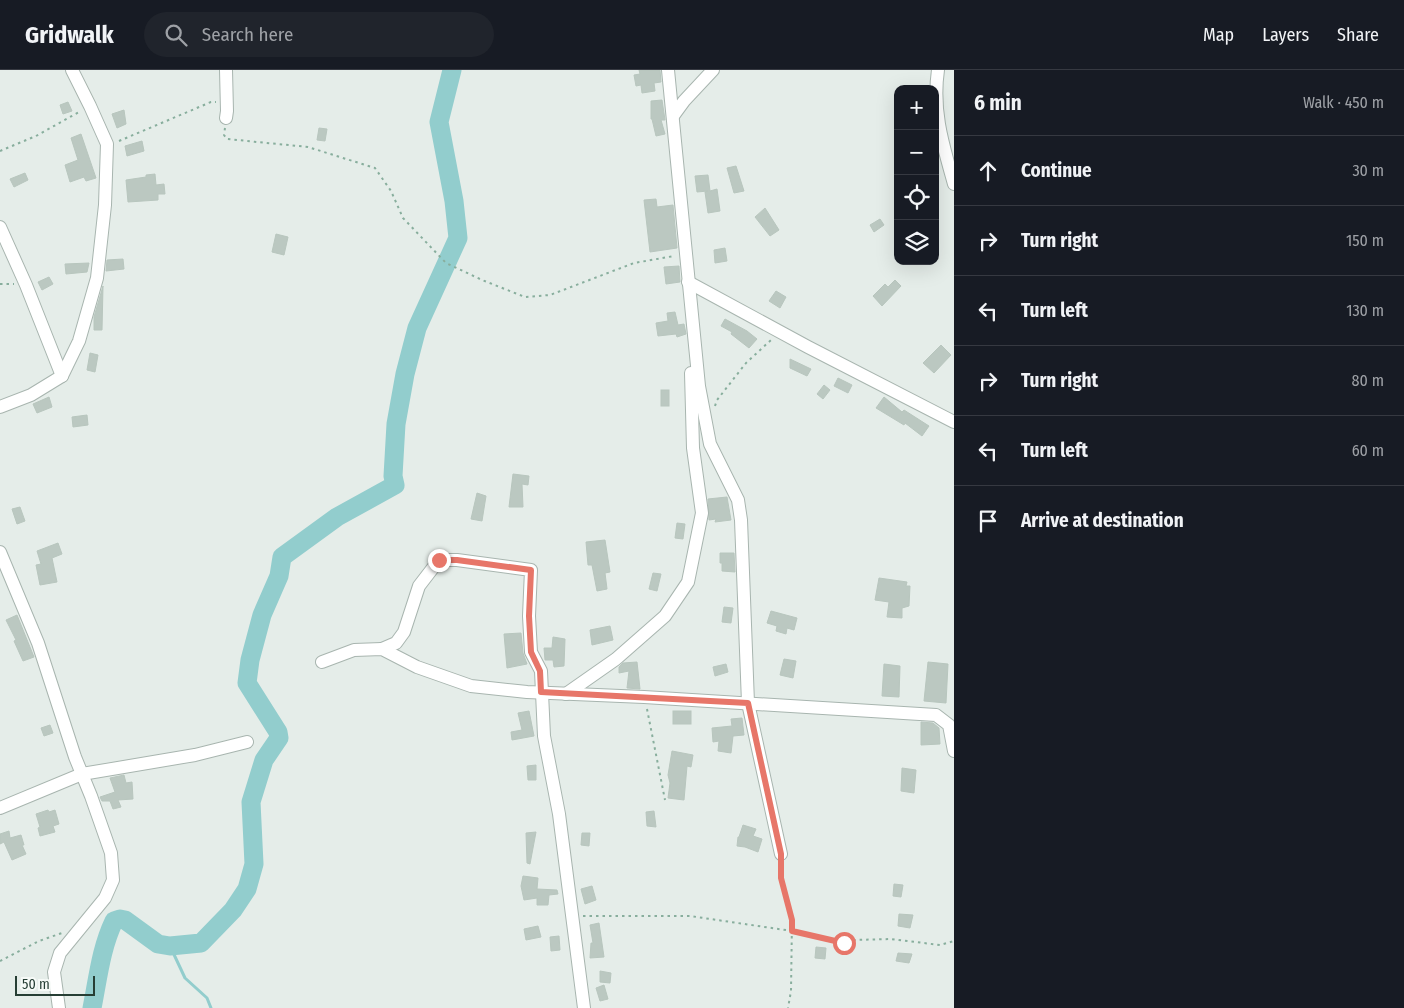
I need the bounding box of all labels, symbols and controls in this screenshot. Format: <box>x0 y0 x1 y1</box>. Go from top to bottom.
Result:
search box <box>144 12 494 57</box>
text: Gridwalk <box>25 21 114 49</box>
icon: search <box>162 21 190 49</box>
text: Search here <box>202 23 293 46</box>
text: Map <box>1203 24 1234 46</box>
text: Layers <box>1262 24 1309 46</box>
text: Share <box>1337 24 1379 46</box>
map controls <box>894 85 939 265</box>
button: + <box>894 85 939 130</box>
text: 6 min <box>974 90 1022 116</box>
text: Walk · 450 m <box>1303 93 1384 112</box>
button: − <box>894 130 939 175</box>
icon: ahead <box>974 157 1002 185</box>
text: Continue <box>1021 159 1092 182</box>
text: 30 m <box>1352 161 1384 180</box>
button: locate <box>894 175 939 220</box>
button: layers <box>894 220 939 265</box>
icon: right <box>974 227 1002 255</box>
text: Turn right <box>1021 229 1098 252</box>
text: 150 m <box>1346 231 1384 250</box>
icon: left <box>974 297 1002 325</box>
text: Turn left <box>1021 299 1088 322</box>
text: 130 m <box>1346 301 1384 320</box>
icon: right <box>974 367 1002 395</box>
text: Turn right <box>1021 369 1098 392</box>
text: 80 m <box>1352 371 1384 390</box>
icon: left <box>974 437 1002 465</box>
text: Turn left <box>1021 439 1088 462</box>
text: 60 m <box>1352 441 1384 460</box>
icon: arrive <box>974 507 1002 535</box>
text: Arrive at destination <box>1021 509 1184 532</box>
route end <box>428 549 451 572</box>
route start <box>833 932 856 955</box>
scale bar <box>15 973 95 996</box>
text: 50 m <box>22 976 50 993</box>

